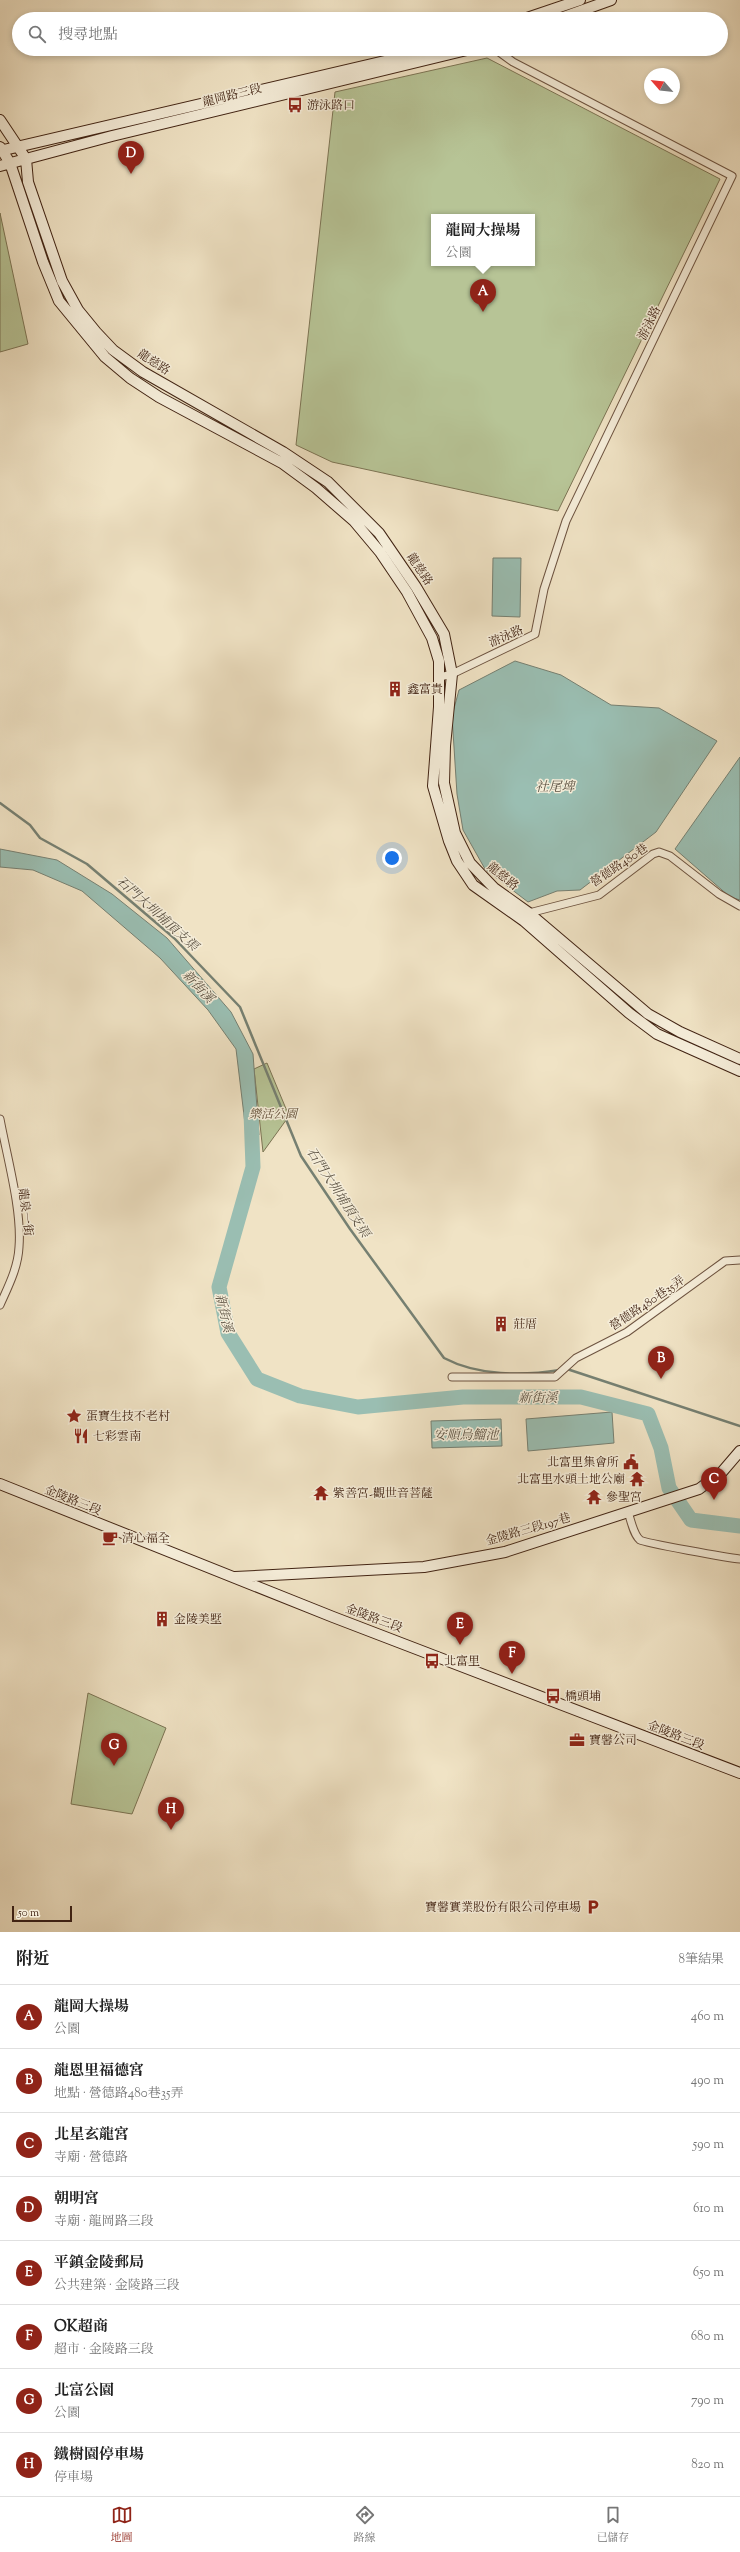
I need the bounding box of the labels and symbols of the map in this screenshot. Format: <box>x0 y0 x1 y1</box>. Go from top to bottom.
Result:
north arrow <box>644 68 680 104</box>
street label: 龍岡路三段 <box>201 80 264 112</box>
bus stop icon: 游泳路口 <box>286 96 304 114</box>
place label: 游泳路口 <box>307 97 355 115</box>
pin: D <box>118 141 144 174</box>
pin: A <box>470 279 496 312</box>
street label: 游泳路 <box>634 303 666 344</box>
street label: 龍慈路 <box>133 345 173 380</box>
street label: 龍慈路 <box>402 550 437 590</box>
street label: 游泳路 <box>486 622 526 652</box>
building icon: 鑫富貴 <box>386 680 404 698</box>
place label: 鑫富貴 <box>407 681 443 699</box>
water label: 社尾埤 <box>535 779 576 797</box>
street label: 營德路480巷 <box>587 840 652 892</box>
your location <box>382 848 402 868</box>
street label: 龍慈路 <box>483 858 522 895</box>
water label: 石門大圳埔頂支渠 <box>112 873 203 957</box>
water label: 新街溪 <box>178 967 219 1009</box>
park label: 樂活公園 <box>249 1106 299 1124</box>
water label: 石門大圳埔頂支渠 <box>301 1145 374 1243</box>
street label: 龍泉一街 <box>13 1187 37 1238</box>
street label: 營德路480巷35弄 <box>606 1272 689 1336</box>
water label: 新街溪 <box>210 1292 237 1336</box>
building icon: 莊厝 <box>492 1315 510 1333</box>
place label: 莊厝 <box>513 1316 537 1334</box>
pin: B <box>648 1346 674 1379</box>
water label: 新街溪 <box>518 1390 559 1408</box>
place icon: 蛋寶生技不老村 <box>65 1407 83 1425</box>
place label: 蛋寶生技不老村 <box>86 1408 170 1426</box>
restaurant icon: 七彩雲南 <box>72 1427 90 1445</box>
water label: 安順烏鰡池 <box>433 1427 500 1445</box>
place label: 七彩雲南 <box>93 1428 141 1446</box>
public building icon: 北富里集會所 <box>622 1453 640 1471</box>
place label: 北富里集會所 <box>547 1454 619 1472</box>
pin: C <box>701 1467 727 1500</box>
temple icon: 北富里水頭土地公廟 <box>628 1470 646 1488</box>
place label: 北富里水頭土地公廟 <box>517 1471 625 1489</box>
street label: 金陵路三段 <box>41 1481 104 1521</box>
temple icon: 紫善宮-觀世音菩薩 <box>312 1484 330 1502</box>
place label: 紫善宮-觀世音菩薩 <box>333 1485 433 1503</box>
temple icon: 參聖宮 <box>585 1488 603 1506</box>
place label: 參聖宮 <box>606 1489 642 1507</box>
street label: 金陵路三段197巷 <box>484 1509 573 1551</box>
cafe icon: 清心福全 <box>101 1529 119 1547</box>
place label: 清心福全 <box>122 1530 170 1548</box>
street label: 金陵路三段 <box>342 1600 405 1638</box>
building icon: 金陵美墅 <box>153 1610 171 1628</box>
place label: 金陵美墅 <box>174 1611 222 1629</box>
pin: E <box>447 1612 473 1645</box>
pin: F <box>499 1641 525 1674</box>
bus stop icon: 北富里 <box>423 1652 441 1670</box>
place label: 北富里 <box>444 1653 480 1671</box>
bus stop icon: 橋頭埔 <box>544 1687 562 1705</box>
place label: 橋頭埔 <box>565 1688 601 1706</box>
street label: 金陵路三段 <box>644 1717 707 1755</box>
office icon: 寶馨公司 <box>568 1731 586 1749</box>
place label: 寶馨公司 <box>589 1732 637 1750</box>
pin: G <box>101 1733 127 1766</box>
pin: H <box>158 1797 184 1830</box>
parking icon: 寶馨實業股份有限公司停車場 <box>584 1898 602 1916</box>
place label: 寶馨實業股份有限公司停車場 <box>425 1899 581 1917</box>
scale bar <box>12 1904 72 1923</box>

